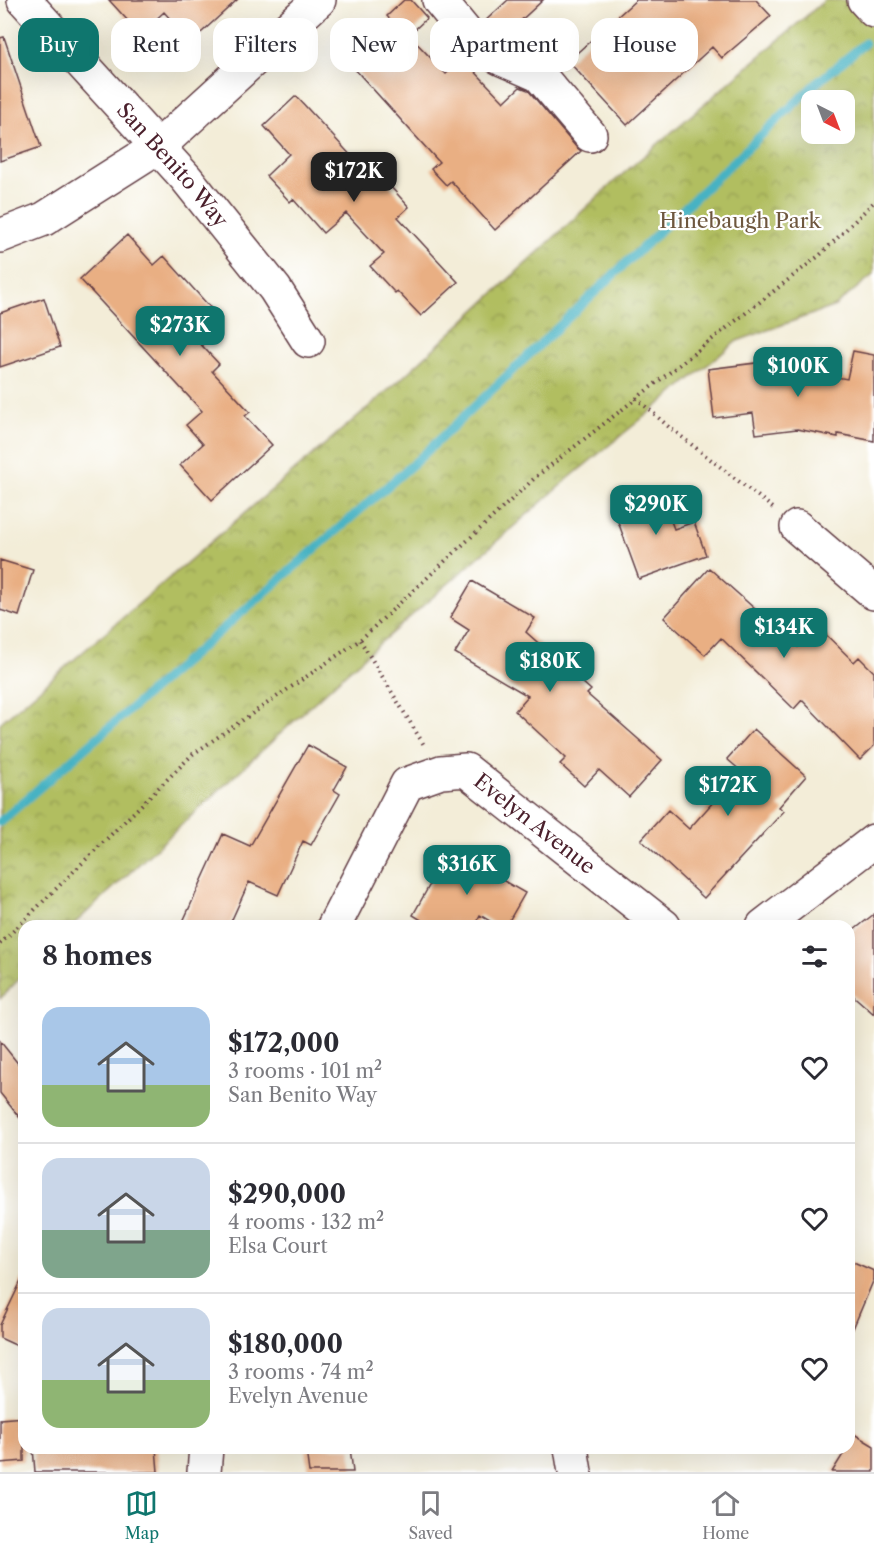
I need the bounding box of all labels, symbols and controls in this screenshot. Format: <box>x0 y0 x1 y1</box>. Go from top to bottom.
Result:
chip: Buy <box>18 18 99 72</box>
chip: Rent <box>111 18 201 72</box>
chip: Filters <box>213 18 318 72</box>
chip: New <box>330 18 418 72</box>
chip: Apartment <box>430 18 579 72</box>
chip: House <box>591 18 698 72</box>
north arrow <box>801 90 855 144</box>
map controls <box>801 90 855 144</box>
street label: San Benito Way <box>112 97 234 232</box>
pin: $172K <box>312 152 396 203</box>
text: $172K <box>325 159 383 183</box>
park label: Hinebaugh Park <box>659 208 822 233</box>
pin: $273K <box>138 306 222 357</box>
text: $273K <box>150 313 210 337</box>
pin: $100K <box>756 347 840 398</box>
text: $100K <box>767 354 829 378</box>
pin: $290K <box>614 485 698 536</box>
text: $290K <box>624 492 688 516</box>
pin: $134K <box>742 608 826 659</box>
text: $134K <box>754 615 814 639</box>
pin: $180K <box>508 642 592 693</box>
text: $180K <box>519 649 581 673</box>
pin: $172K <box>686 766 770 817</box>
street label: Evelyn Avenue <box>469 768 600 879</box>
text: $172K <box>699 773 757 797</box>
pin: $316K <box>425 845 509 896</box>
text: $316K <box>437 852 497 876</box>
text: 8 homes <box>42 940 152 972</box>
icon: filters <box>798 940 831 973</box>
text: $172,000 <box>228 1027 340 1059</box>
icon: home <box>90 1031 162 1103</box>
icon: heart <box>798 1051 831 1084</box>
text: 3 rooms · 101 m² <box>228 1059 382 1083</box>
text: San Benito Way <box>228 1083 377 1107</box>
text: $290,000 <box>228 1178 346 1210</box>
icon: home <box>90 1182 162 1254</box>
icon: heart <box>798 1202 831 1235</box>
text: 4 rooms · 132 m² <box>228 1210 384 1234</box>
text: Elsa Court <box>228 1234 328 1258</box>
text: $180,000 <box>228 1328 343 1360</box>
icon: home <box>90 1332 162 1404</box>
icon: heart <box>798 1352 831 1385</box>
text: 3 rooms · 74 m² <box>228 1360 374 1384</box>
text: Evelyn Avenue <box>228 1384 368 1408</box>
tab: Map <box>125 1487 159 1543</box>
tab: Saved <box>408 1487 453 1543</box>
tab: Home <box>702 1487 749 1543</box>

